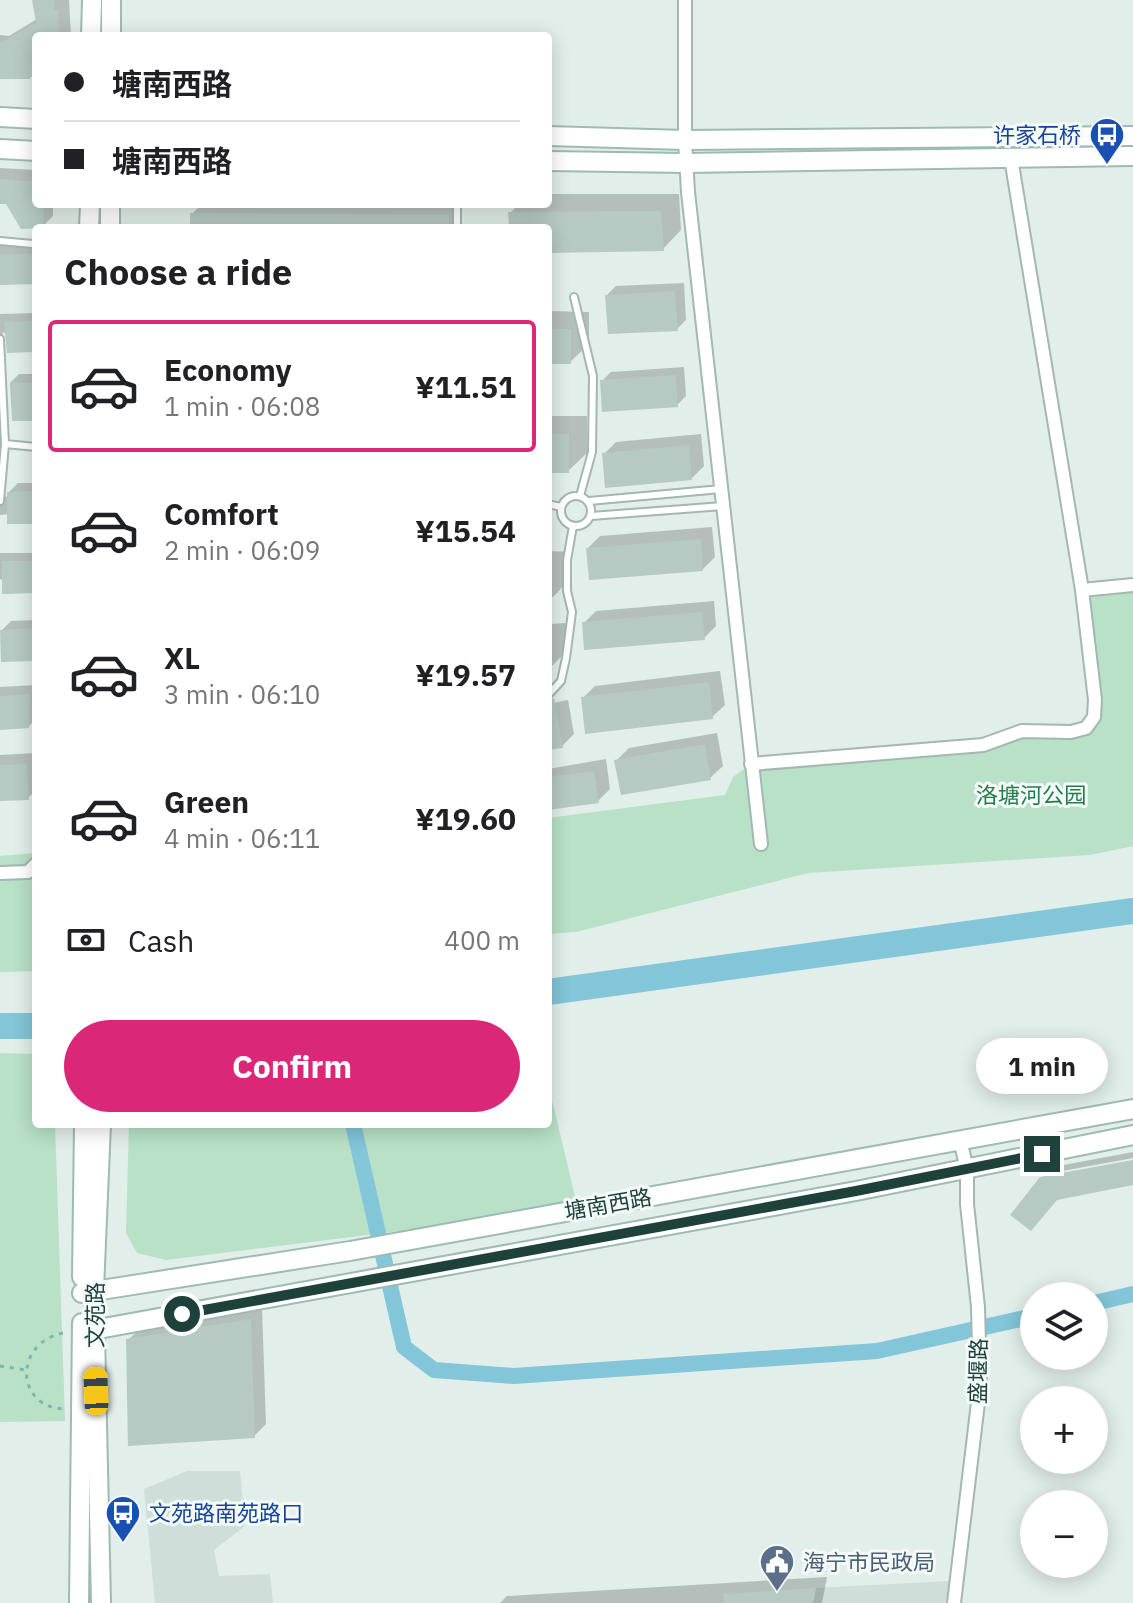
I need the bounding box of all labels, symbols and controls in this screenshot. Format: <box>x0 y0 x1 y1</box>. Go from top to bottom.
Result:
text: 塘南西路 <box>112 64 232 103</box>
bus stop icon: 许家石桥 <box>1088 116 1126 166</box>
place label: 许家石桥 <box>993 120 1081 149</box>
text: 塘南西路 <box>112 141 232 180</box>
text: Choose a ride <box>64 248 292 295</box>
icon: car <box>68 350 140 422</box>
text: Economy <box>164 350 292 389</box>
text: ¥11.51 <box>415 367 516 406</box>
text: 1 min · 06:08 <box>164 389 320 423</box>
icon: car <box>68 494 140 566</box>
text: Comfort <box>164 494 279 533</box>
text: ¥15.54 <box>415 511 516 550</box>
text: 2 min · 06:09 <box>164 533 320 567</box>
icon: car <box>68 638 140 710</box>
text: XL <box>164 638 200 677</box>
text: ¥19.57 <box>415 655 516 694</box>
text: 3 min · 06:10 <box>164 677 320 711</box>
park label: 洛塘河公园 <box>976 780 1086 809</box>
icon: car <box>68 782 140 854</box>
text: Green <box>164 782 249 821</box>
text: ¥19.60 <box>415 799 516 838</box>
text: 4 min · 06:11 <box>164 821 320 855</box>
icon: cash <box>64 918 108 962</box>
text: Cash <box>128 921 194 960</box>
text: 400 m <box>444 923 520 957</box>
button: Confirm <box>64 1020 520 1112</box>
callout: 1 min <box>976 1038 1108 1094</box>
text: 1 min <box>1008 1049 1076 1083</box>
route end <box>1024 1136 1060 1172</box>
street label: 塘南西路 <box>562 1182 654 1225</box>
street label: 文苑路 <box>80 1282 109 1348</box>
map controls <box>1020 1282 1108 1578</box>
button: layers <box>1020 1282 1108 1370</box>
route start <box>164 1296 200 1332</box>
street label: 盛堰路 <box>962 1338 993 1404</box>
car <box>83 1367 109 1415</box>
button: + <box>1020 1386 1108 1474</box>
button: − <box>1020 1490 1108 1578</box>
bus stop icon: 文苑路南苑路口 <box>104 1494 142 1544</box>
place label: 文苑路南苑路口 <box>149 1498 303 1527</box>
public building icon: 海宁市民政局 <box>758 1543 796 1593</box>
place label: 海宁市民政局 <box>803 1547 935 1576</box>

